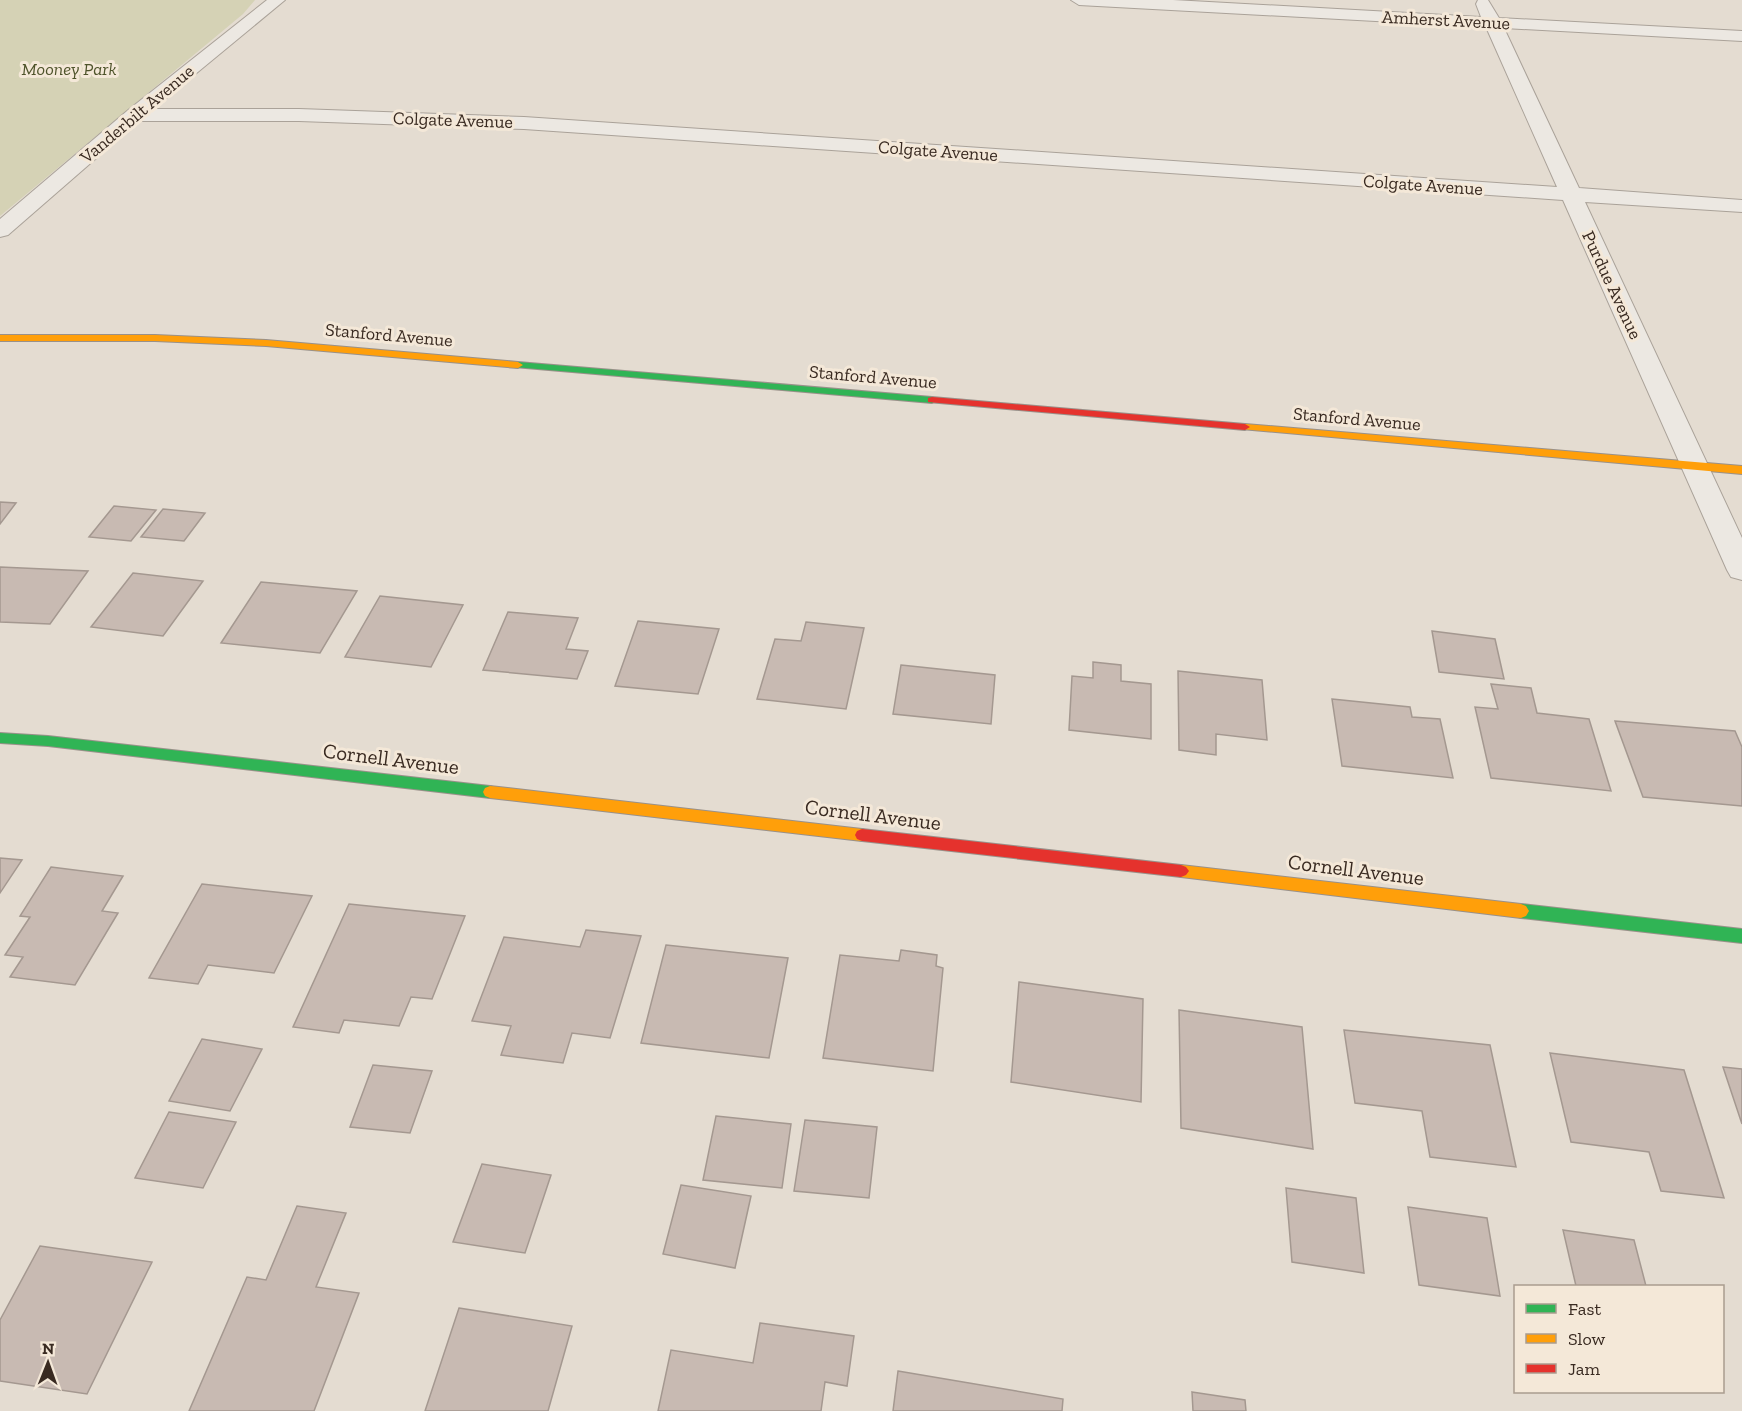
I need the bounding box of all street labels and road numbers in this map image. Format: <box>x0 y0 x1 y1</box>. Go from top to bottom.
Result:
street label: Amherst Avenue <box>1381 6 1511 34</box>
street label: Vanderbilt Avenue <box>75 60 199 169</box>
street label: Colgate Avenue <box>393 107 513 133</box>
street label: Colgate Avenue <box>877 136 999 166</box>
street label: Colgate Avenue <box>1362 170 1484 200</box>
street label: Purdue Avenue <box>1577 227 1647 343</box>
street label: Stanford Avenue <box>324 318 454 352</box>
street label: Stanford Avenue <box>808 360 938 394</box>
street label: Stanford Avenue <box>1292 402 1422 436</box>
street label: Cornell Avenue <box>322 738 461 779</box>
street label: Cornell Avenue <box>804 794 943 835</box>
street label: Cornell Avenue <box>1287 849 1426 890</box>

